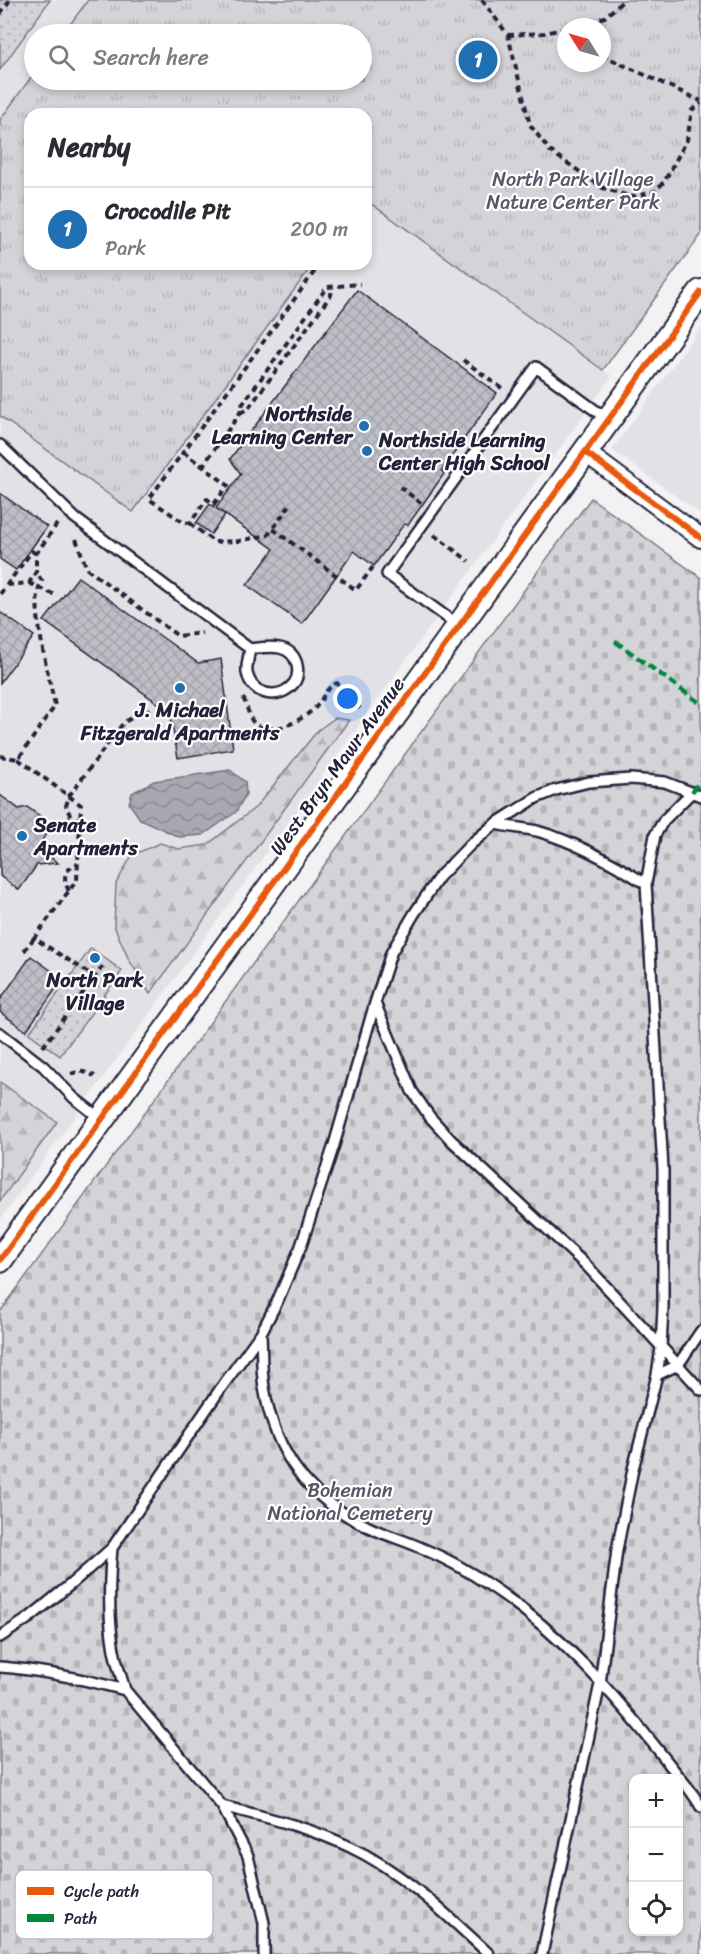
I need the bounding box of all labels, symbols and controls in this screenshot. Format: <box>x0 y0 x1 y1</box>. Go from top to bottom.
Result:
north arrow <box>557 18 611 72</box>
search box <box>24 24 372 90</box>
text: Search here <box>93 38 209 77</box>
pin: 1 <box>458 38 498 82</box>
icon: search <box>45 41 78 74</box>
text: Nearby <box>48 124 130 170</box>
park label: North Park Village Nature Center Park <box>486 162 660 220</box>
text: Crocodile Pit <box>105 192 231 231</box>
text: 1 <box>63 212 72 247</box>
text: 200 m <box>291 212 348 247</box>
text: Park <box>105 231 146 266</box>
place label: Northside Learning Center <box>212 397 354 455</box>
marker: Northside Learning Center <box>357 419 371 433</box>
place label: Northside Learning Center High School <box>378 423 551 481</box>
marker: Northside Learning Center High School <box>360 444 374 458</box>
street label: West Bryn Mawr Avenue <box>260 669 415 863</box>
marker: J. Michael Fitzgerald Apartments <box>173 681 187 695</box>
your location <box>333 684 362 713</box>
place label: J. Michael Fitzgerald Apartments <box>80 693 280 751</box>
place label: Senate Apartments <box>33 808 138 866</box>
marker: Senate Apartments <box>15 829 29 843</box>
marker: North Park Village <box>88 951 102 965</box>
place label: North Park Village <box>45 963 144 1021</box>
park label: Bohemian National Cemetery <box>267 1473 433 1531</box>
map controls <box>629 1774 683 1936</box>
button: + <box>629 1774 683 1828</box>
button: − <box>629 1828 683 1882</box>
legend <box>15 1870 213 1939</box>
text: Cycle path <box>64 1877 139 1906</box>
button: locate <box>629 1882 683 1936</box>
text: Path <box>64 1904 97 1933</box>

